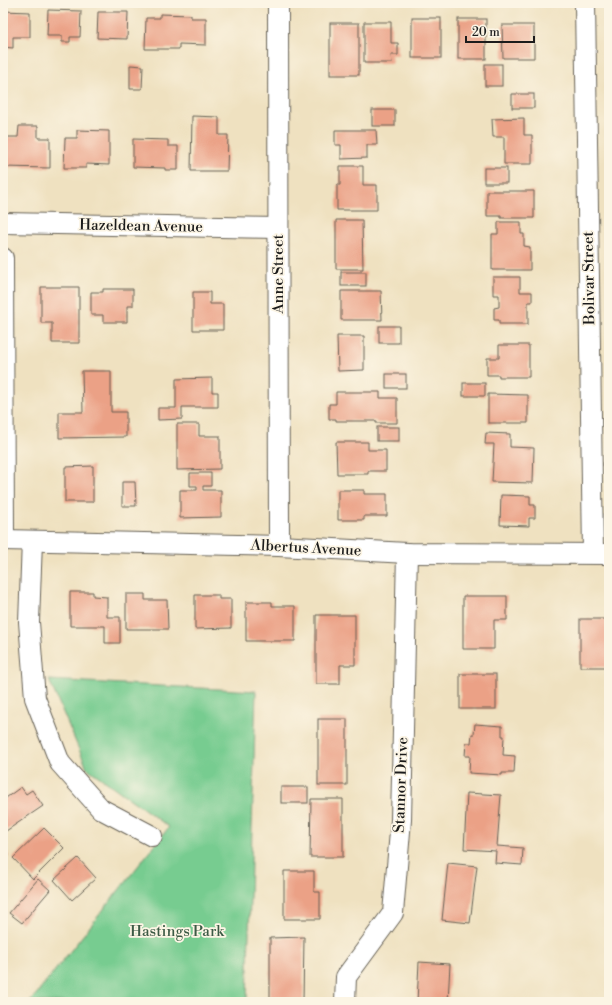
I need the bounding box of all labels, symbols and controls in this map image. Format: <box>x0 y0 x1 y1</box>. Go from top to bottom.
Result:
scale bar <box>466 18 534 44</box>
text: 20 m <box>472 25 500 40</box>
street label: Hazeldean Avenue <box>79 215 203 237</box>
street label: Bolivar Street <box>579 230 599 326</box>
street label: Anne Street <box>269 234 288 315</box>
street label: Albertus Avenue <box>249 536 362 560</box>
street label: Stannor Drive <box>390 737 412 833</box>
park label: Hastings Park <box>130 922 225 941</box>

